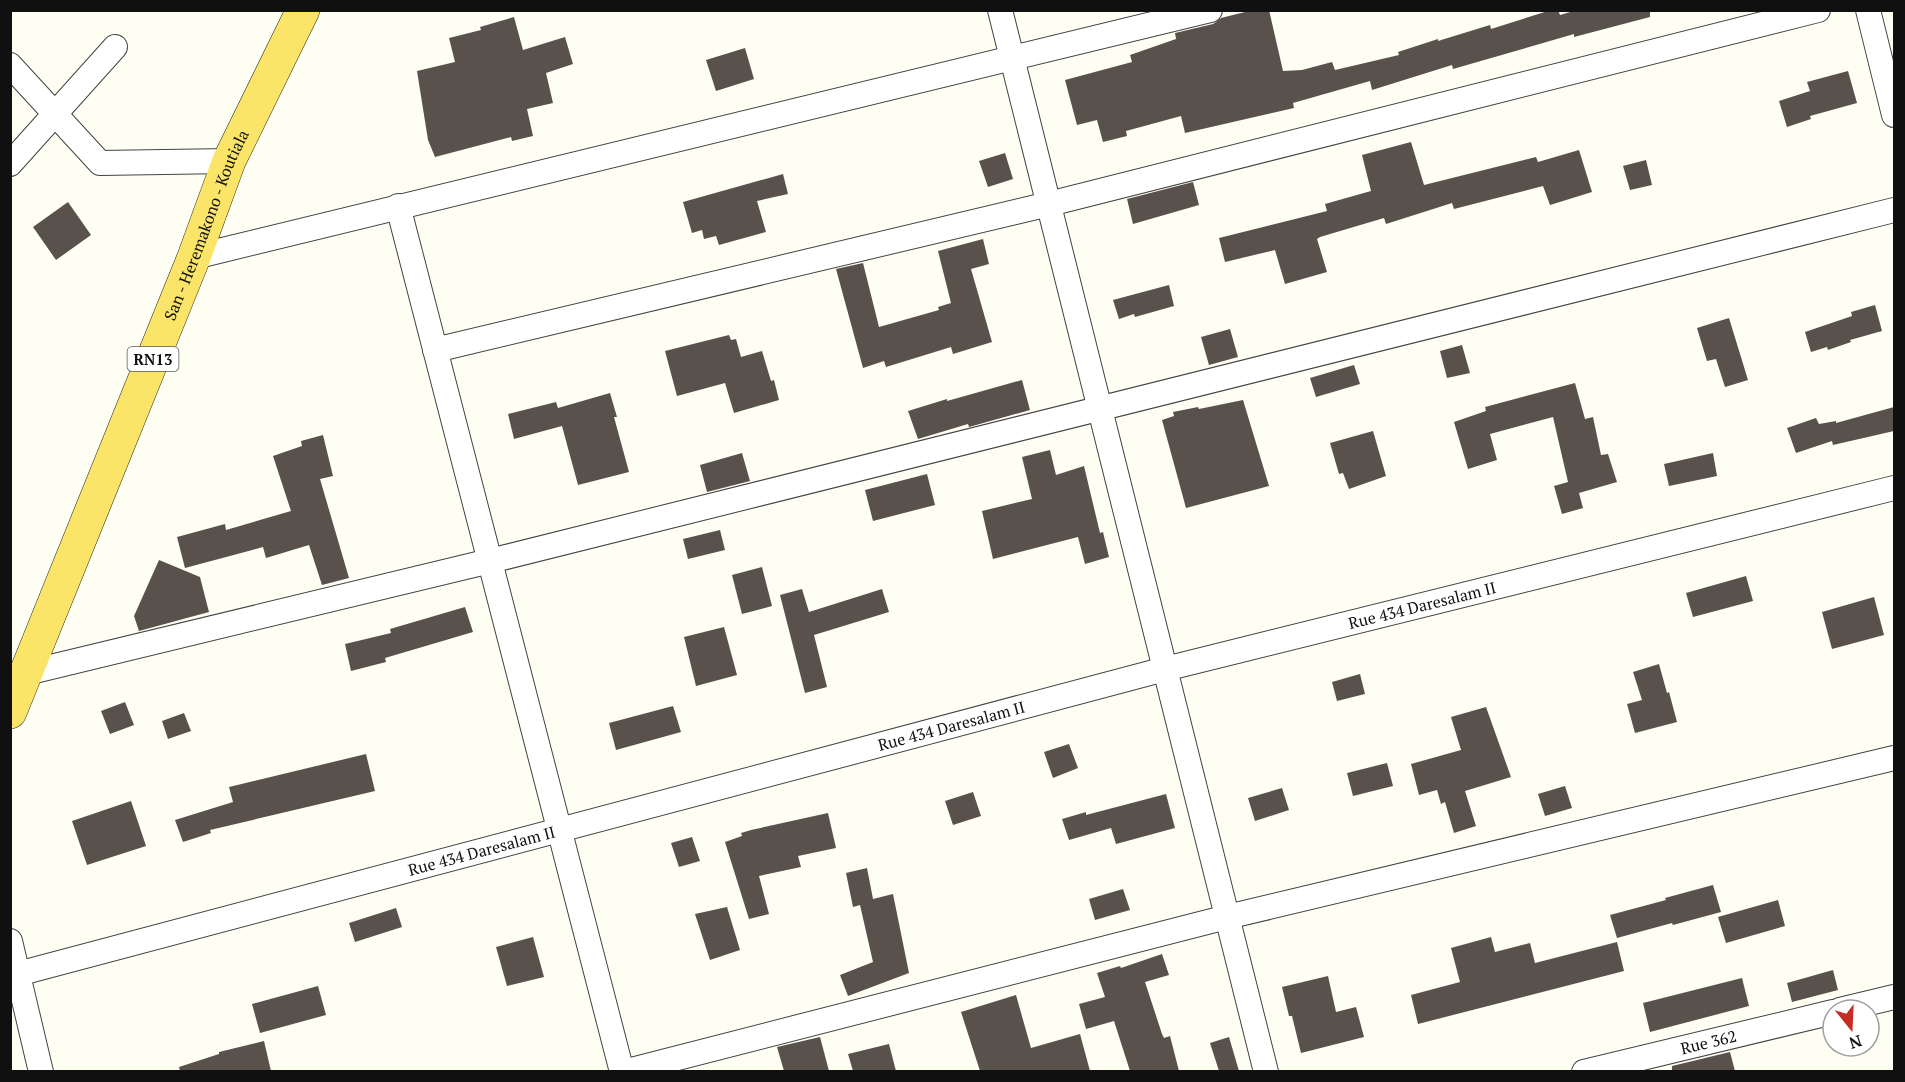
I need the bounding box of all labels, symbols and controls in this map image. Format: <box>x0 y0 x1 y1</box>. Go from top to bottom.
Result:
street label: San - Heremakono - Koutiala <box>159 126 254 324</box>
road number: RN13 <box>128 347 178 371</box>
street label: Rue 434 Daresalam II <box>1346 576 1498 634</box>
street label: Rue 434 Daresalam II <box>875 696 1027 756</box>
street label: Rue 434 Daresalam II <box>406 821 558 881</box>
north arrow <box>1821 998 1881 1058</box>
street label: Rue 362 <box>1678 1025 1739 1059</box>
text: N <box>1846 1030 1865 1055</box>

